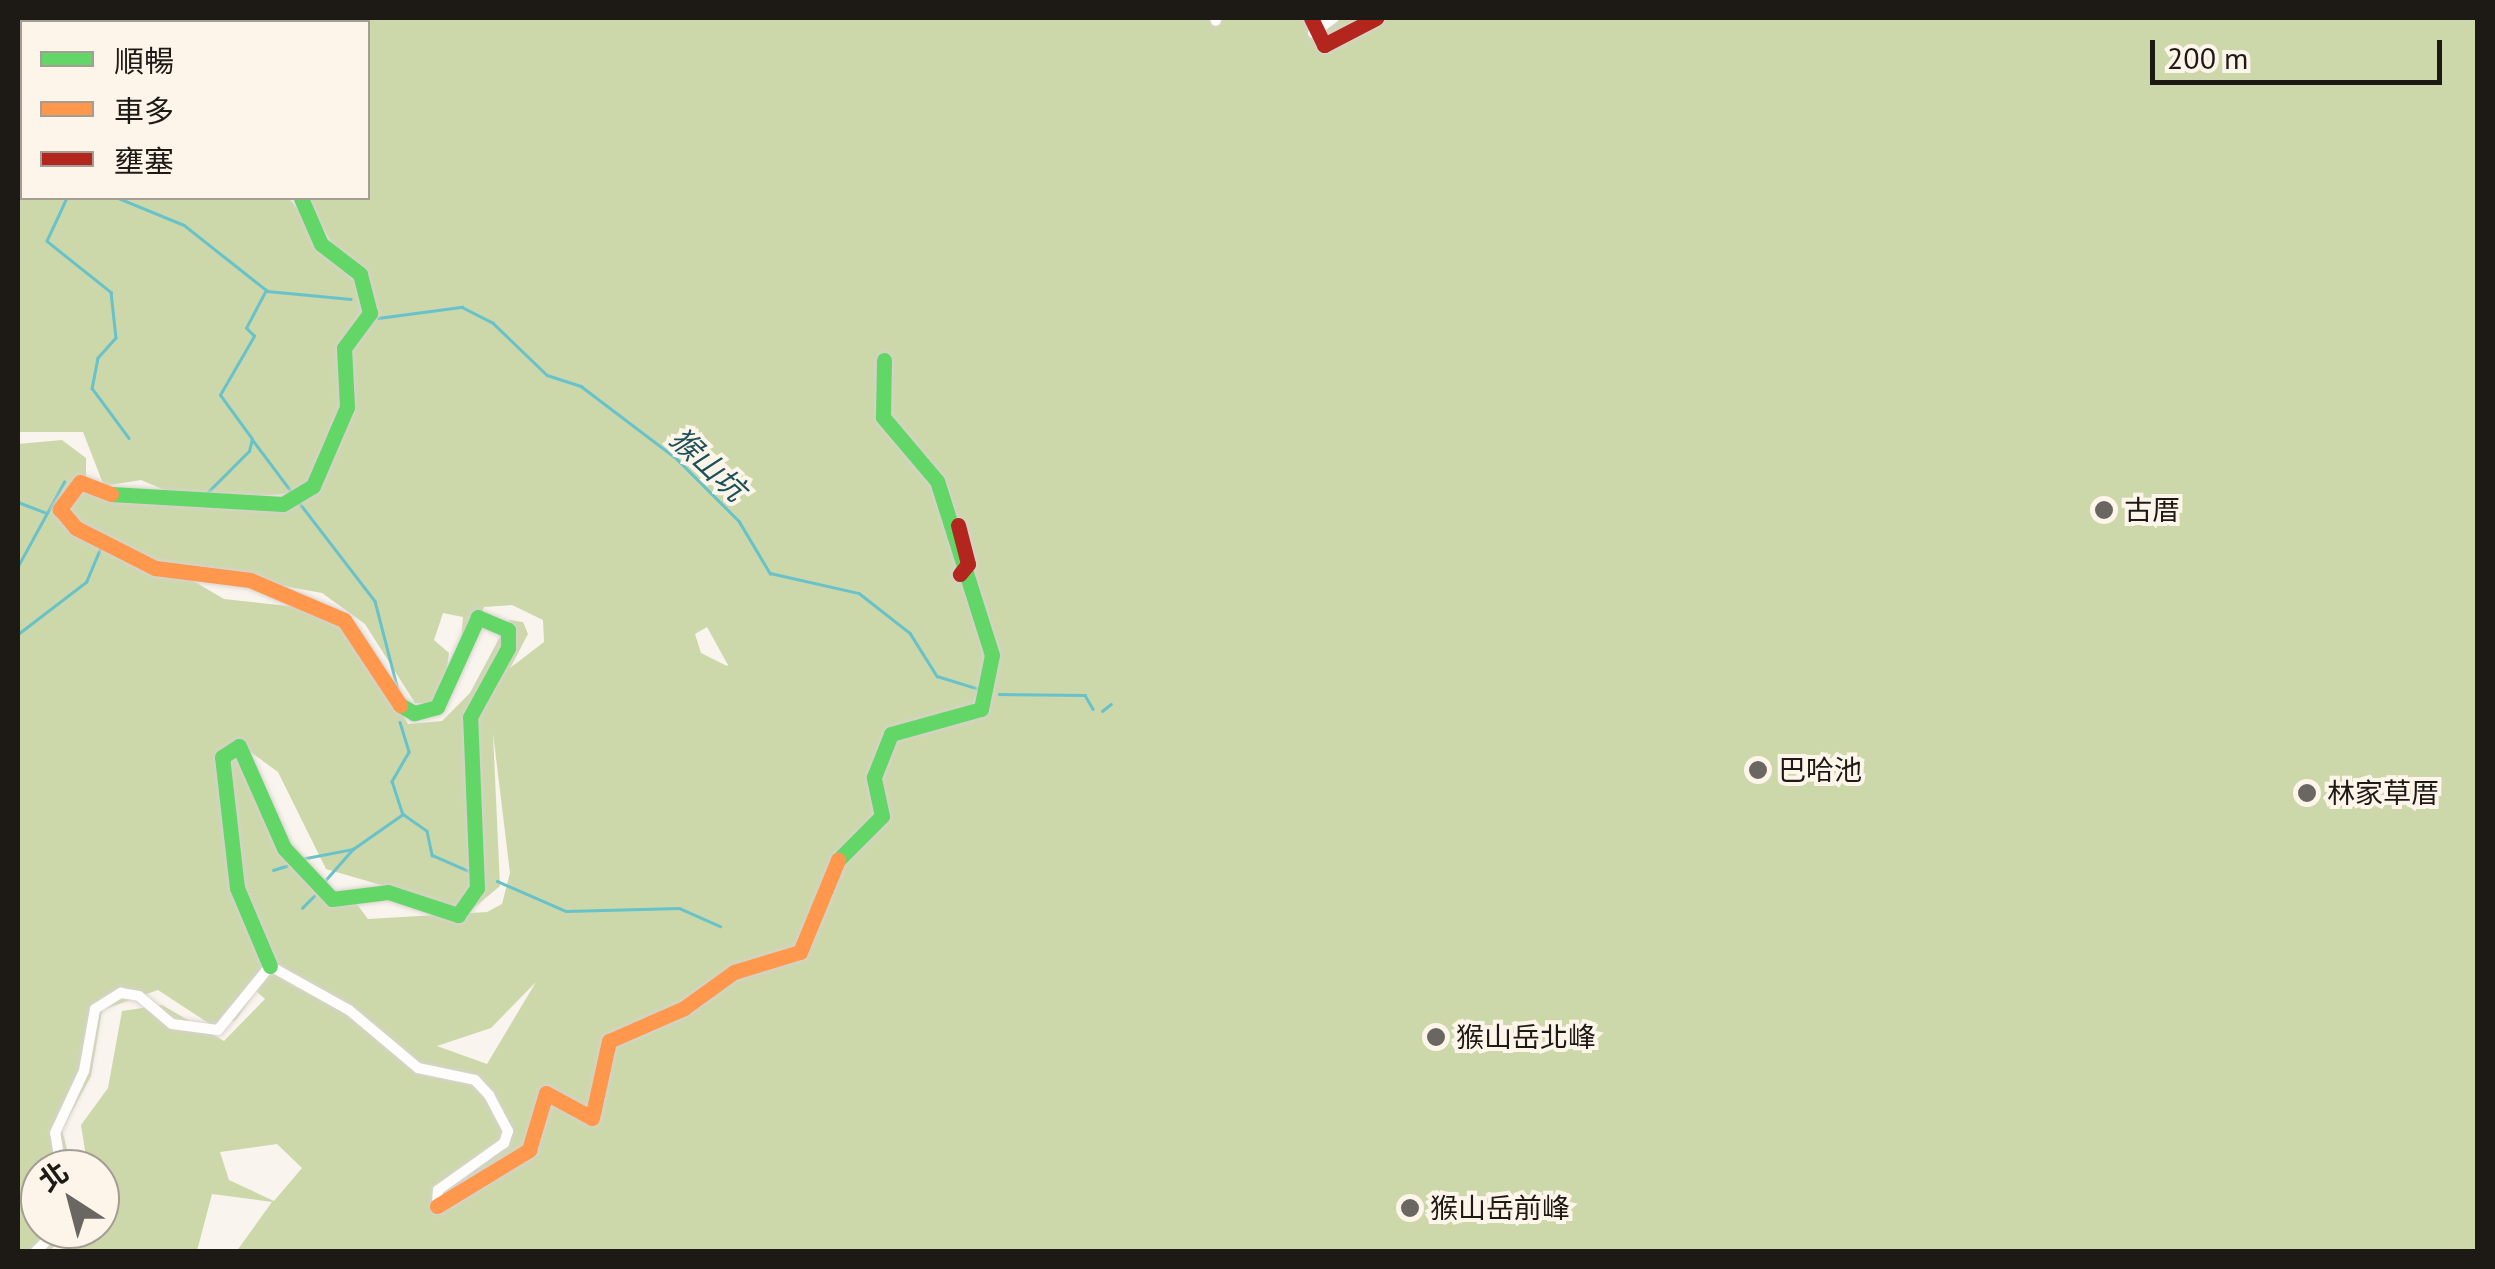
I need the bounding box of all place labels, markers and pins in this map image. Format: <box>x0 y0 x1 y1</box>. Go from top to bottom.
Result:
place label: 古厝 <box>2124 493 2180 527</box>
marker: 古厝 <box>2093 499 2115 521</box>
place label: 巴哈池 <box>1778 753 1862 787</box>
marker: 巴哈池 <box>1747 759 1769 781</box>
place label: 林家草厝 <box>2327 776 2439 810</box>
marker: 林家草厝 <box>2296 782 2318 804</box>
place label: 猴山岳北峰 <box>1456 1020 1596 1054</box>
marker: 猴山岳北峰 <box>1425 1026 1447 1048</box>
place label: 猴山岳前峰 <box>1430 1191 1570 1225</box>
marker: 猴山岳前峰 <box>1399 1197 1421 1219</box>

